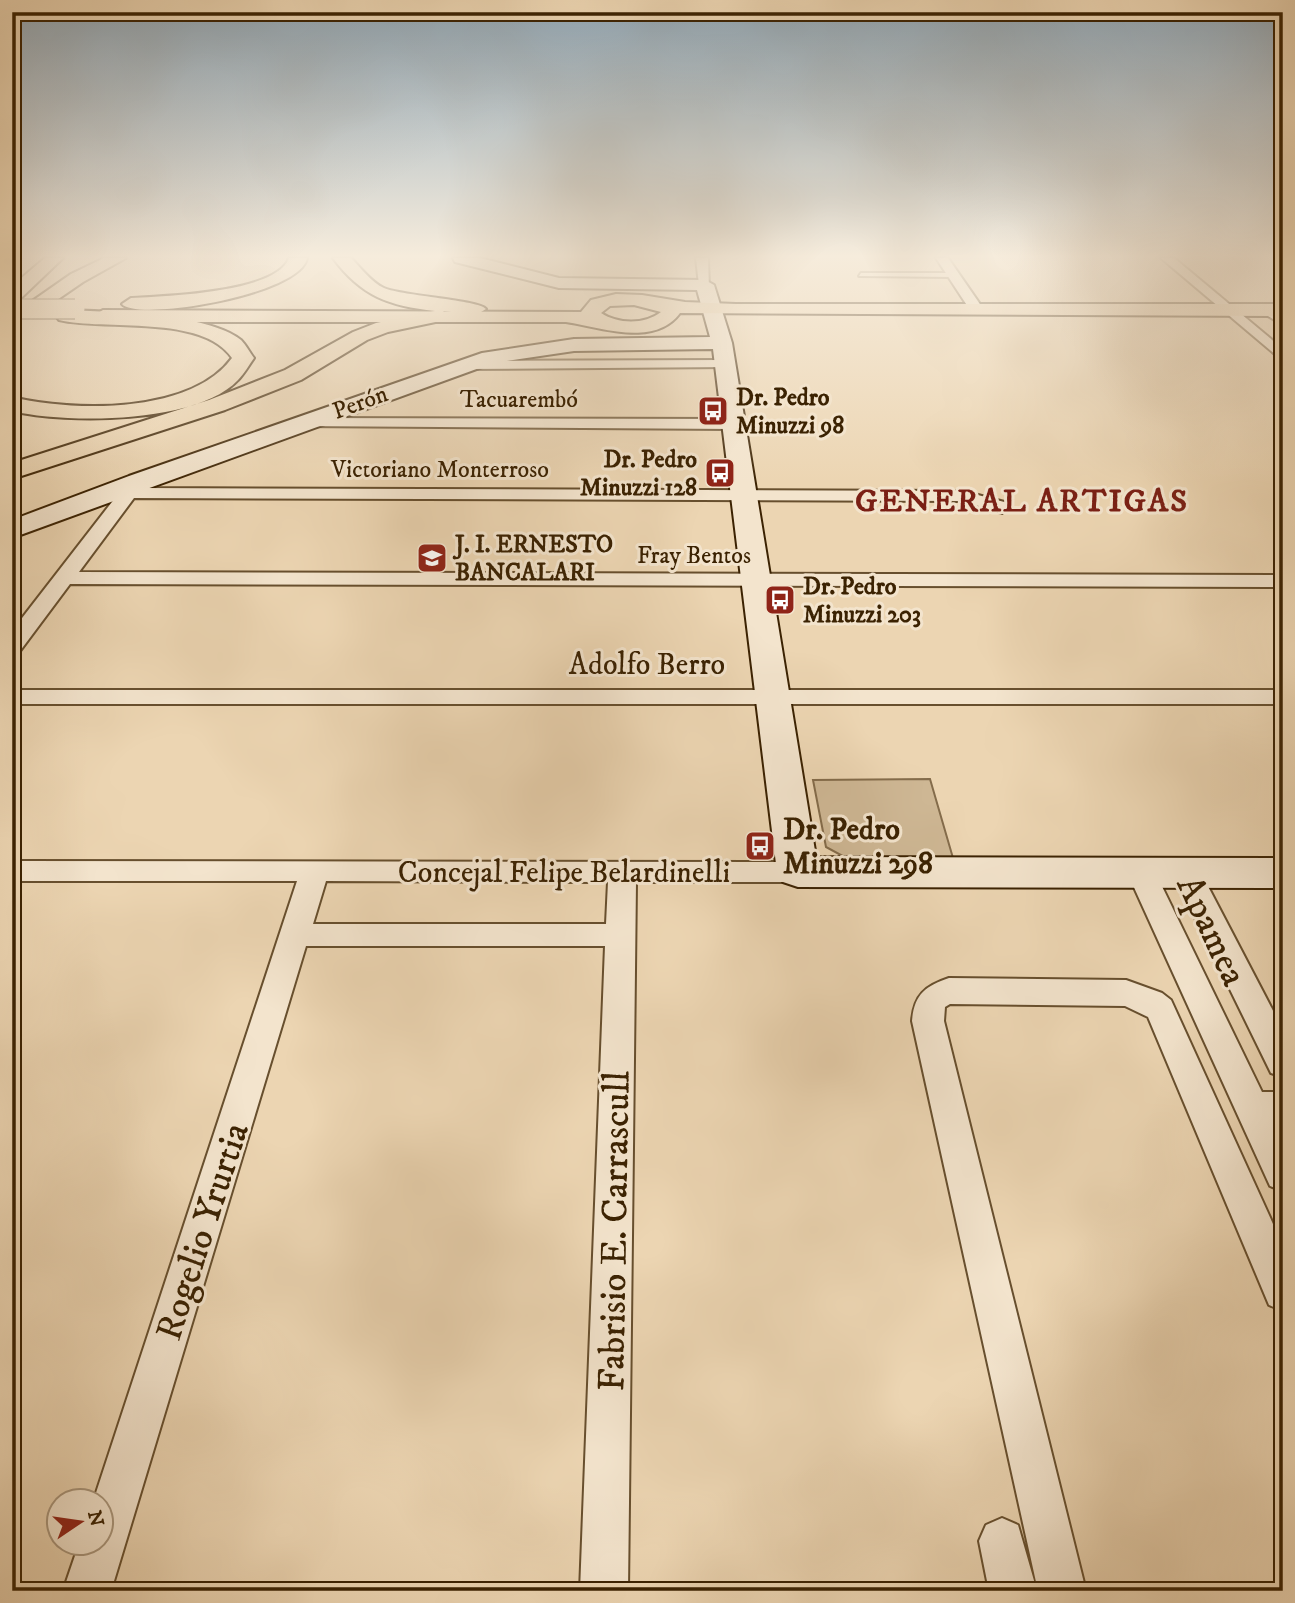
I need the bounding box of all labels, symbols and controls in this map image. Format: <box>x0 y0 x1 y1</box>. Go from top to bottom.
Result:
street label: Perón <box>329 379 393 427</box>
place label: Dr. Pedro Minuzzi 98 <box>736 383 844 441</box>
street label: Tacuarembó <box>460 385 578 415</box>
bus stop icon: Dr. Pedro Minuzzi 98 <box>696 394 730 428</box>
place label: Dr. Pedro Minuzzi 128 <box>580 445 697 503</box>
street label: Victoriano Monterroso <box>330 455 549 485</box>
bus stop icon: Dr. Pedro Minuzzi 128 <box>703 456 737 490</box>
district label: GENERAL ARTIGAS <box>855 482 1189 522</box>
place label: J. I. ERNESTO BANCALARI <box>452 530 613 588</box>
school or university icon: J. I. ERNESTO BANCALARI <box>415 541 449 575</box>
street label: Fray Bentos <box>637 541 751 571</box>
place label: Dr. Pedro Minuzzi 203 <box>803 572 921 630</box>
bus stop icon: Dr. Pedro Minuzzi 203 <box>763 583 797 617</box>
street label: Adolfo Berro <box>569 647 725 684</box>
place label: Dr. Pedro Minuzzi 298 <box>783 812 933 883</box>
bus stop icon: Dr. Pedro Minuzzi 298 <box>743 829 777 863</box>
street label: Concejal Felipe Belardinelli <box>398 855 730 892</box>
street label: Apamea <box>1165 868 1257 994</box>
street label: Fabrisio E. Carrascull <box>589 1070 642 1392</box>
street label: Rogelio Yrurtia <box>146 1117 261 1346</box>
north arrow <box>46 1488 116 1558</box>
text: N <box>82 1508 108 1529</box>

